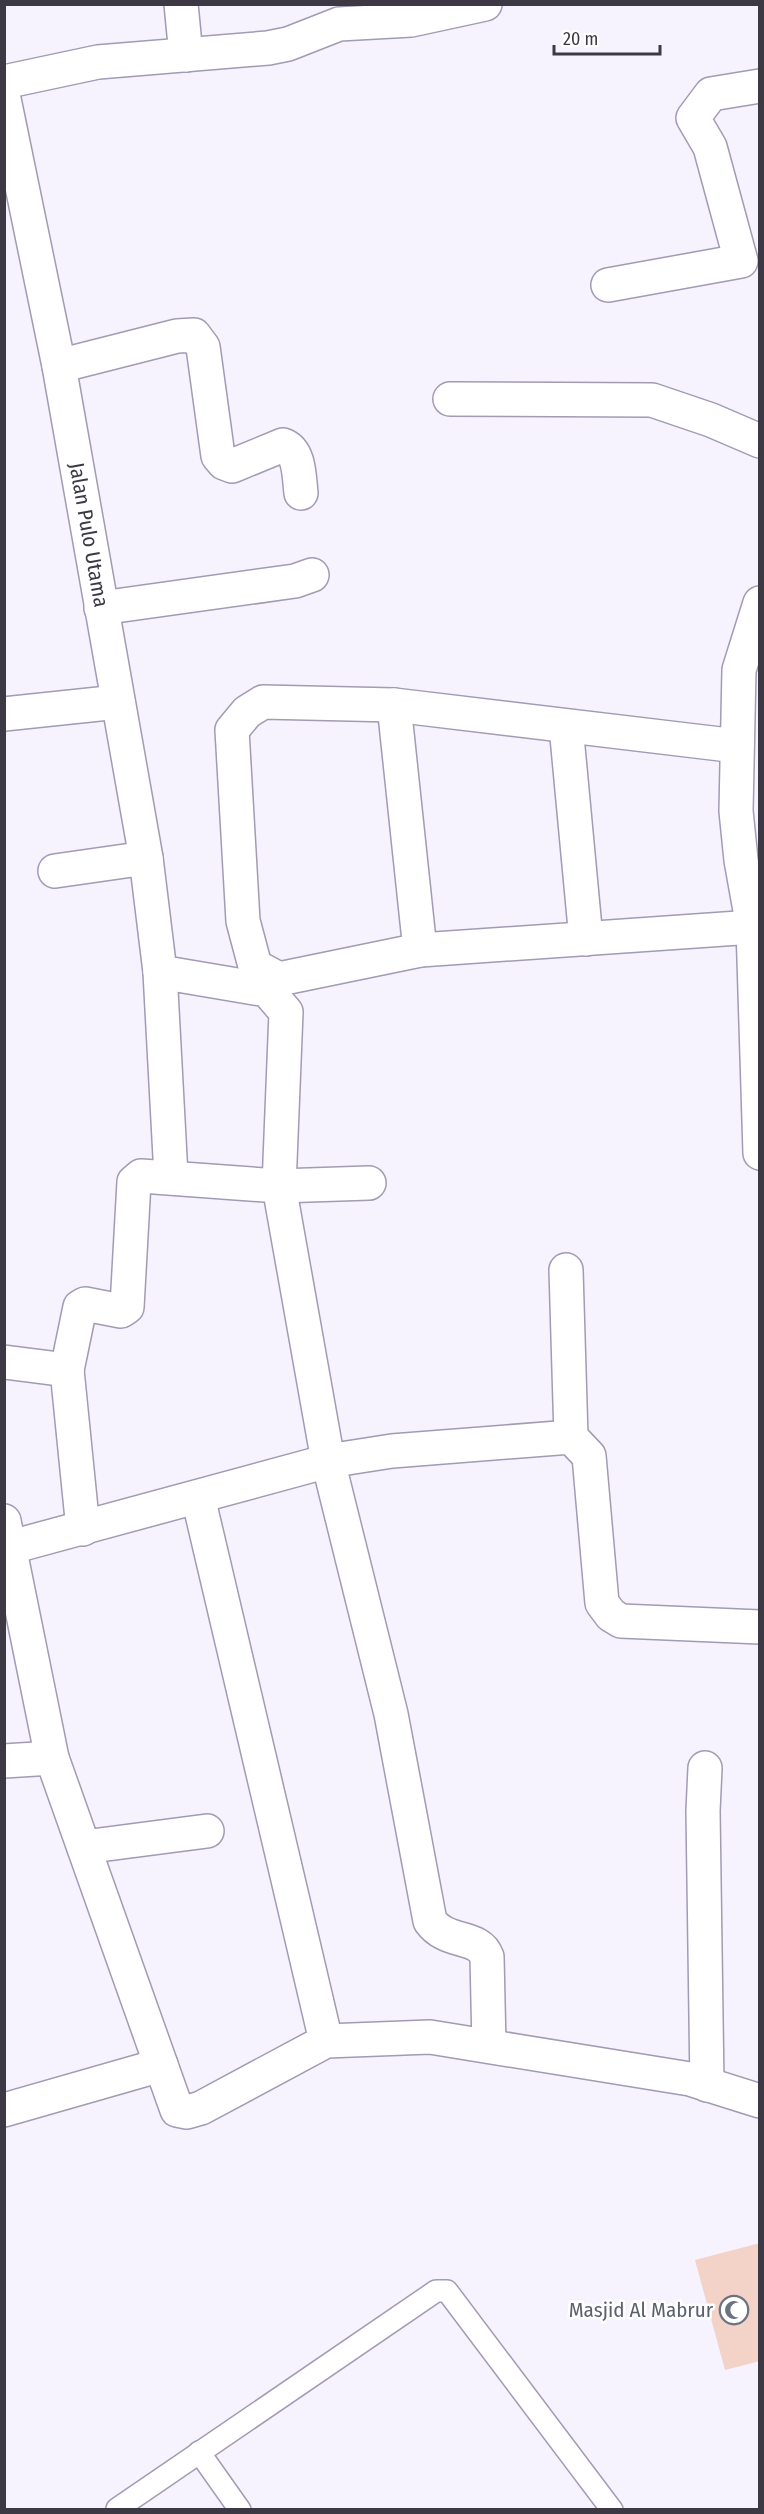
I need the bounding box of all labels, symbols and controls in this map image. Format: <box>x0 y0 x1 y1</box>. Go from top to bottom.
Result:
scale bar <box>554 18 660 56</box>
text: 20 m <box>563 28 598 50</box>
street label: Jalan Pulo Utama <box>63 460 114 609</box>
mosque icon: Masjid Al Mabrur <box>718 2294 750 2326</box>
place label: Masjid Al Mabrur <box>569 2297 714 2323</box>

